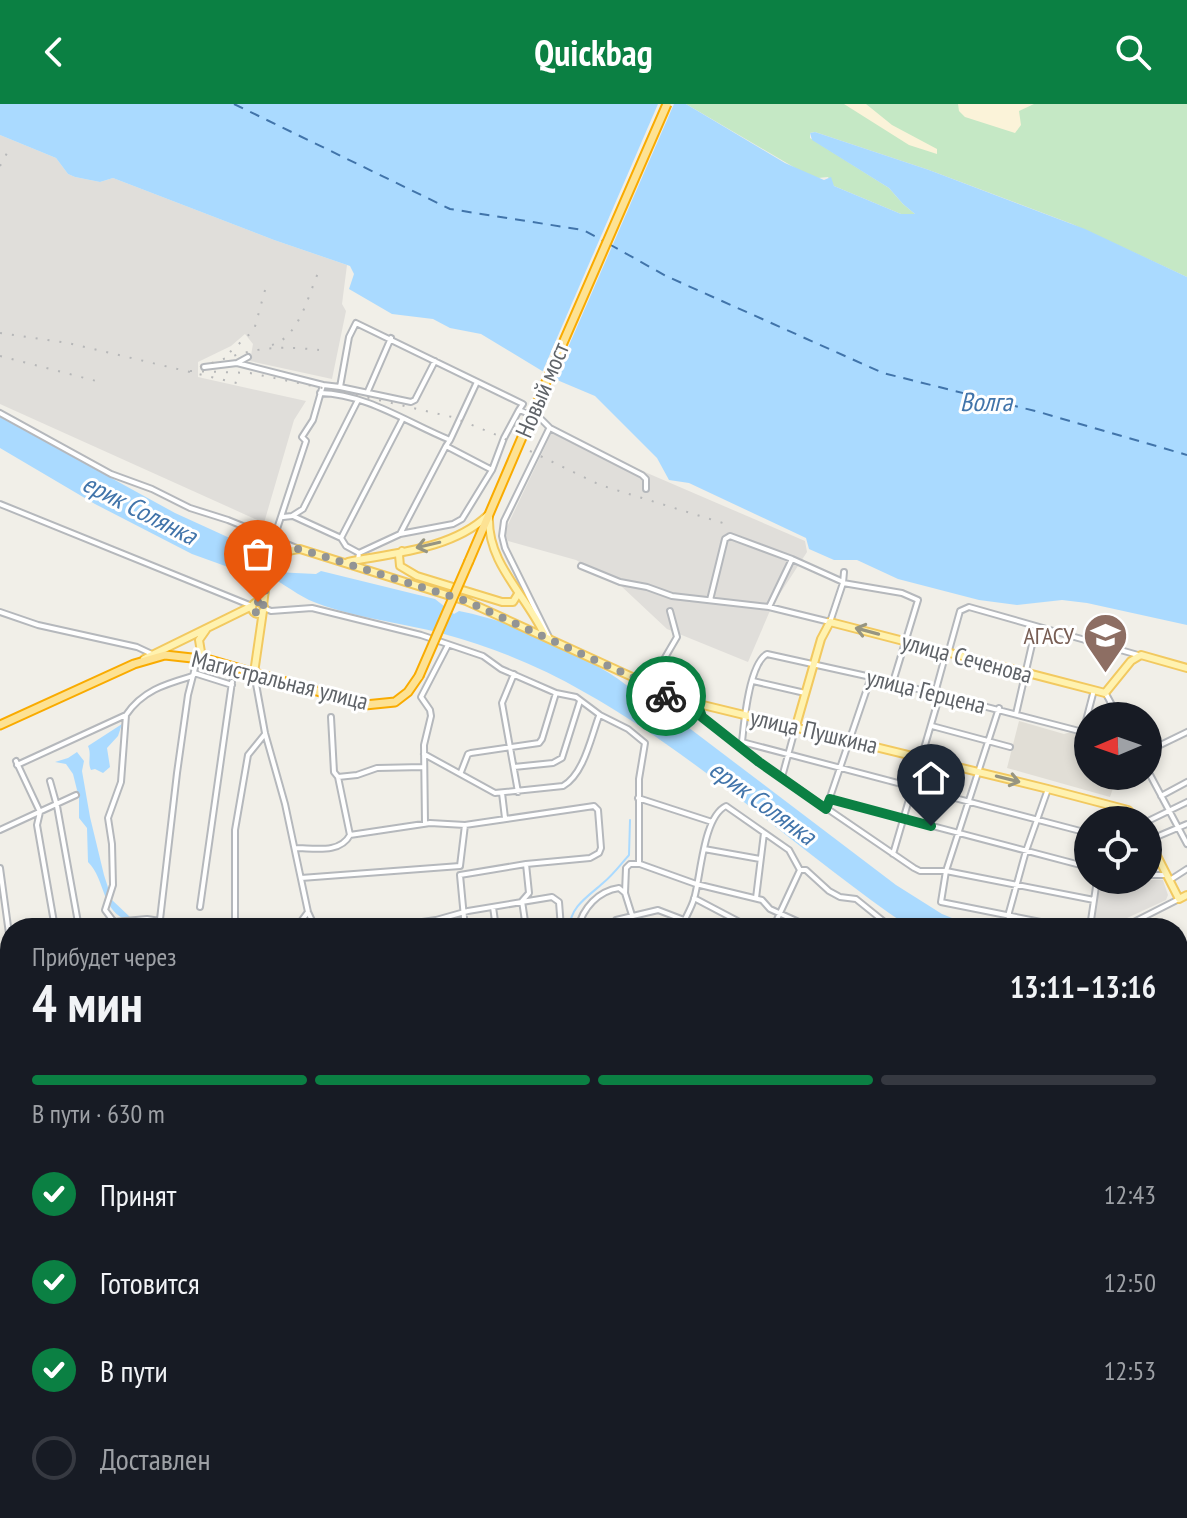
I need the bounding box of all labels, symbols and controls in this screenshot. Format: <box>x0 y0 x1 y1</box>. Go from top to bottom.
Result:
text: Quickbag <box>534 29 653 76</box>
icon: back <box>32 30 76 74</box>
icon: search <box>1111 30 1155 74</box>
street label: Новый мост <box>508 337 576 442</box>
water label: Волга <box>960 385 1014 418</box>
water label: ерик Солянка <box>77 466 204 553</box>
pin <box>224 520 292 602</box>
icon: bag <box>236 532 280 576</box>
one-way arrow <box>415 538 441 553</box>
school or university icon: АГАСУ <box>1081 611 1129 674</box>
place label: АГАСУ <box>1023 620 1074 651</box>
one-way arrow <box>854 623 880 638</box>
street label: улица Сеченова <box>898 626 1036 690</box>
street label: Магистральная улица <box>188 643 372 717</box>
courier <box>626 656 706 736</box>
street label: улица Герцена <box>863 661 989 721</box>
icon: bike <box>644 674 688 718</box>
street label: улица Пушкина <box>747 701 881 761</box>
north arrow <box>1074 702 1162 790</box>
map controls <box>1074 702 1162 894</box>
pin <box>897 744 965 826</box>
water label: ерик Солянка <box>703 752 824 853</box>
icon: home <box>909 756 953 800</box>
one-way arrow <box>994 772 1020 787</box>
button: locate <box>1074 806 1162 894</box>
text: Прибудет через <box>32 940 176 973</box>
text: 13:11–13:16 <box>1010 967 1156 1006</box>
text: 4 мин <box>32 969 143 1036</box>
text: В пути · 630 m <box>32 1097 165 1130</box>
icon: check <box>32 1172 76 1216</box>
text: Принят <box>100 1175 176 1214</box>
text: 12:43 <box>1104 1178 1156 1211</box>
icon: check <box>32 1260 76 1304</box>
text: Готовится <box>100 1263 200 1302</box>
text: 12:50 <box>1104 1266 1156 1299</box>
icon: check <box>32 1348 76 1392</box>
text: В пути <box>100 1351 168 1390</box>
text: 12:53 <box>1104 1354 1156 1387</box>
text: Доставлен <box>100 1439 210 1478</box>

